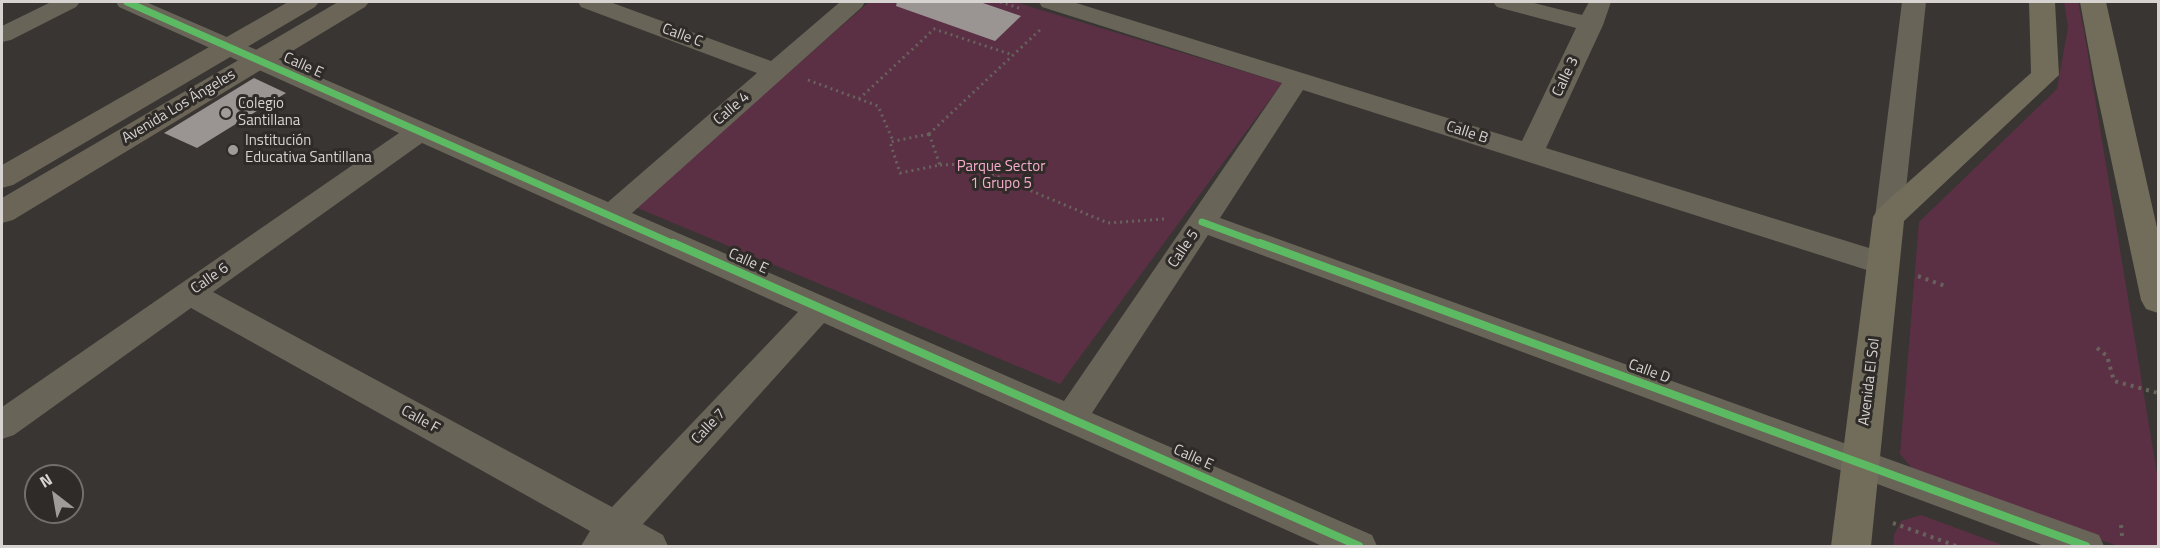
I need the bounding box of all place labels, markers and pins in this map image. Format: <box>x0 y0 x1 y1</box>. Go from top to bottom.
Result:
place label: Colegio Santillana <box>238 95 300 130</box>
marker: Colegio Santillana <box>219 106 233 120</box>
place label: Institución Educativa Santillana <box>245 132 372 167</box>
marker: Institución Educativa Santillana <box>226 143 240 157</box>

